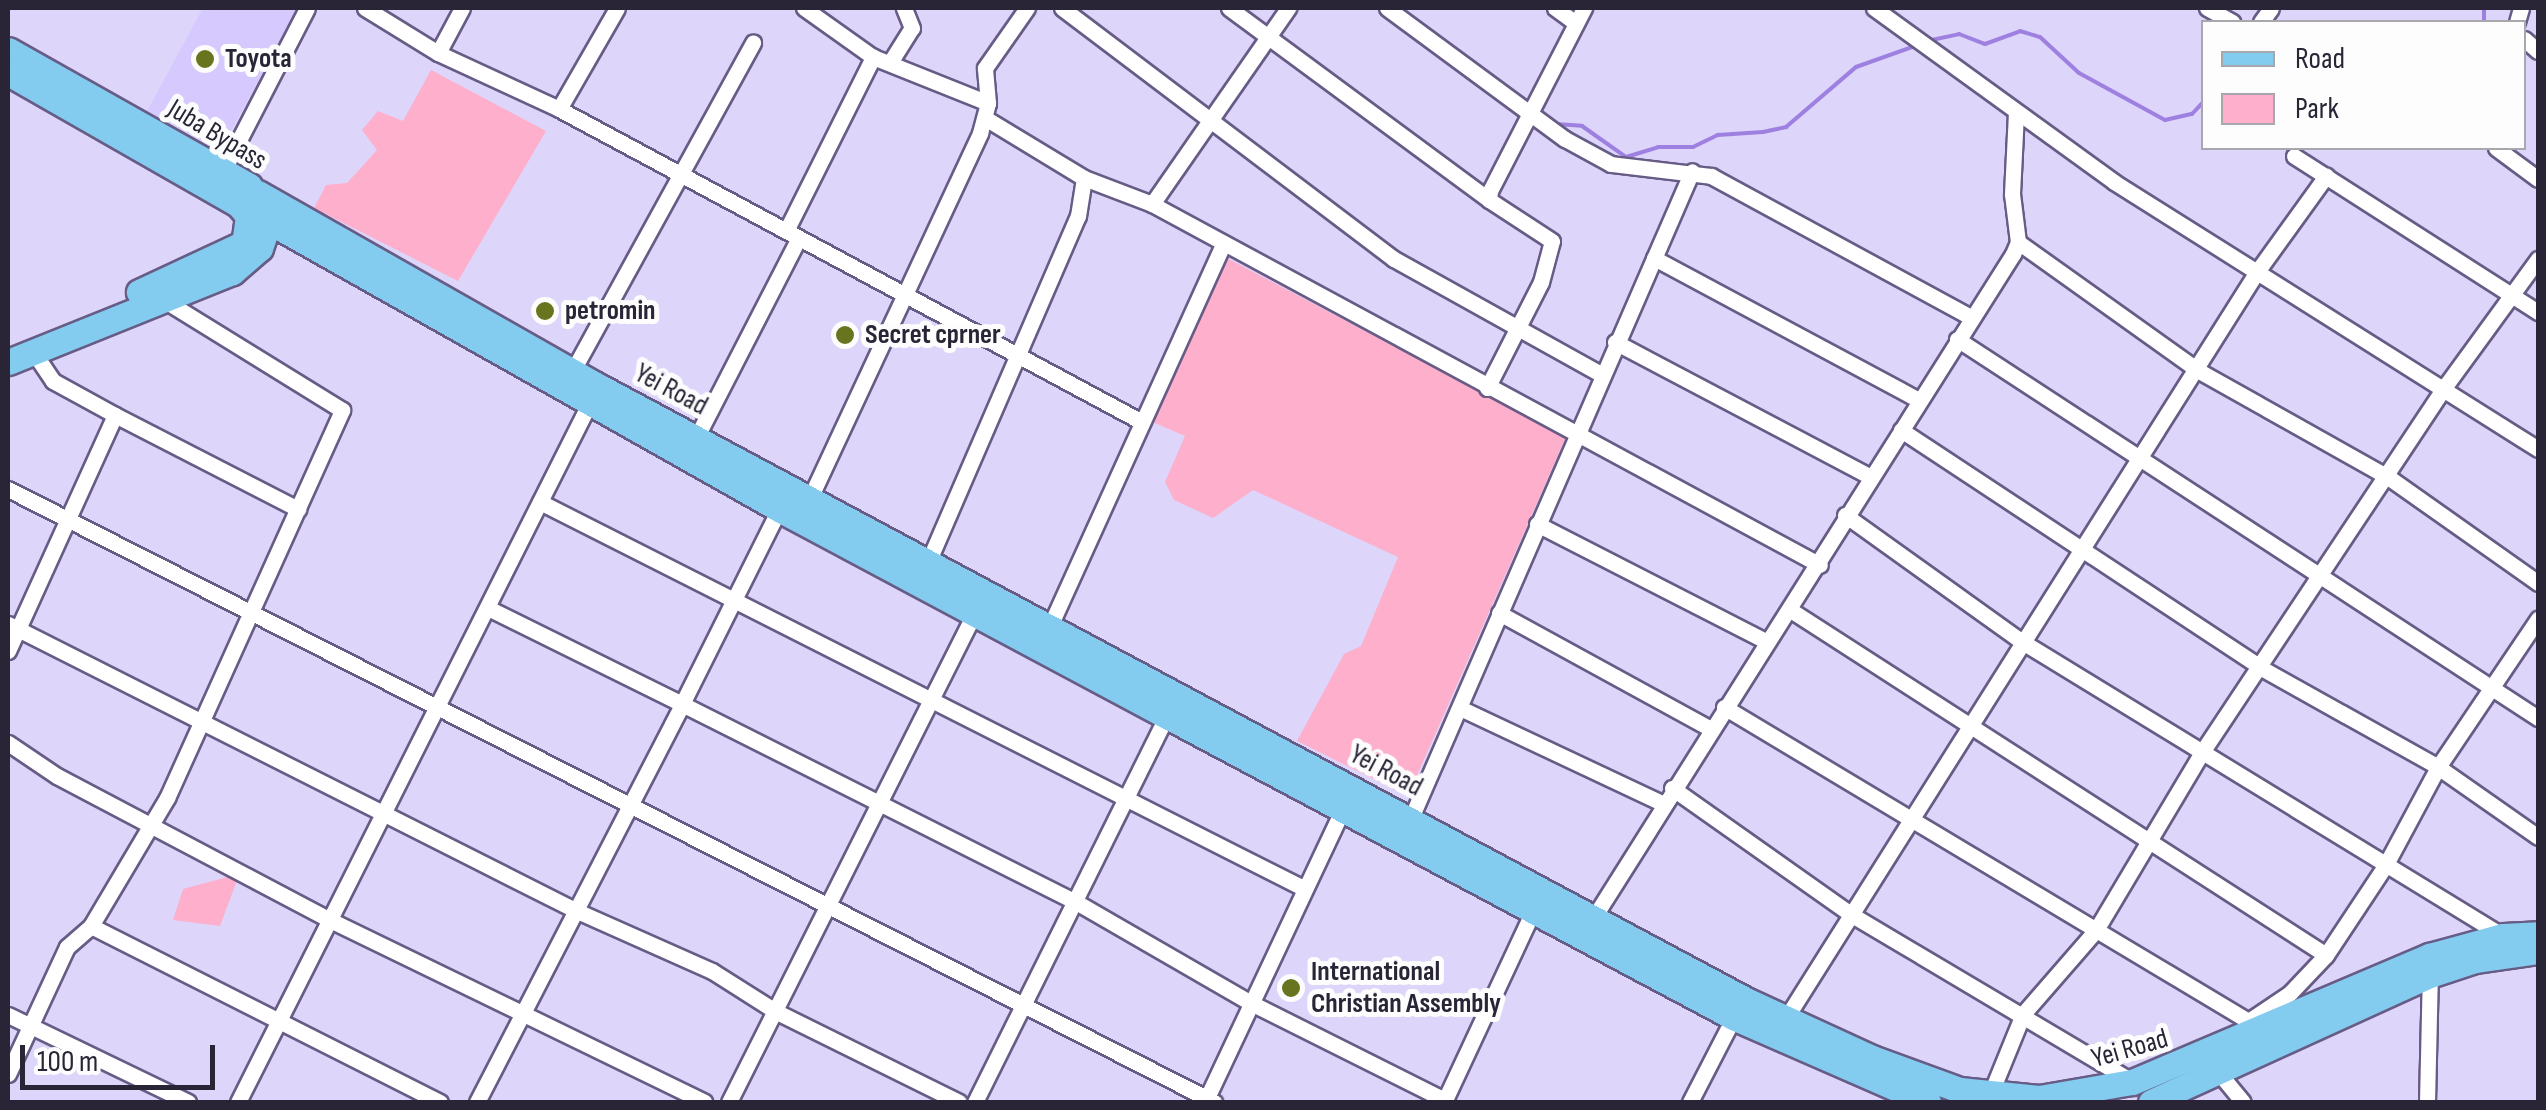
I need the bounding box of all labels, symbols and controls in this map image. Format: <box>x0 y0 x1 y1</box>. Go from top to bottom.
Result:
legend <box>2201 20 2526 150</box>
text: Road <box>2295 41 2345 77</box>
place label: Toyota <box>225 42 292 76</box>
marker: Toyota <box>194 48 216 70</box>
text: Park <box>2295 91 2339 127</box>
street label: Juba Bypass <box>161 92 273 178</box>
place label: petromin <box>565 294 656 328</box>
marker: petromin <box>534 300 556 322</box>
place label: Secret cprner <box>865 318 1001 352</box>
marker: Secret cprner <box>834 324 856 346</box>
street label: Yei Road <box>629 357 713 423</box>
street label: Yei Road <box>1344 738 1428 804</box>
place label: International Christian Assembly <box>1311 955 1501 1021</box>
marker: International Christian Assembly <box>1280 977 1302 999</box>
street label: Yei Road <box>2088 1022 2172 1076</box>
scale bar <box>25 1025 220 1087</box>
text: 100 m <box>37 1044 98 1080</box>

